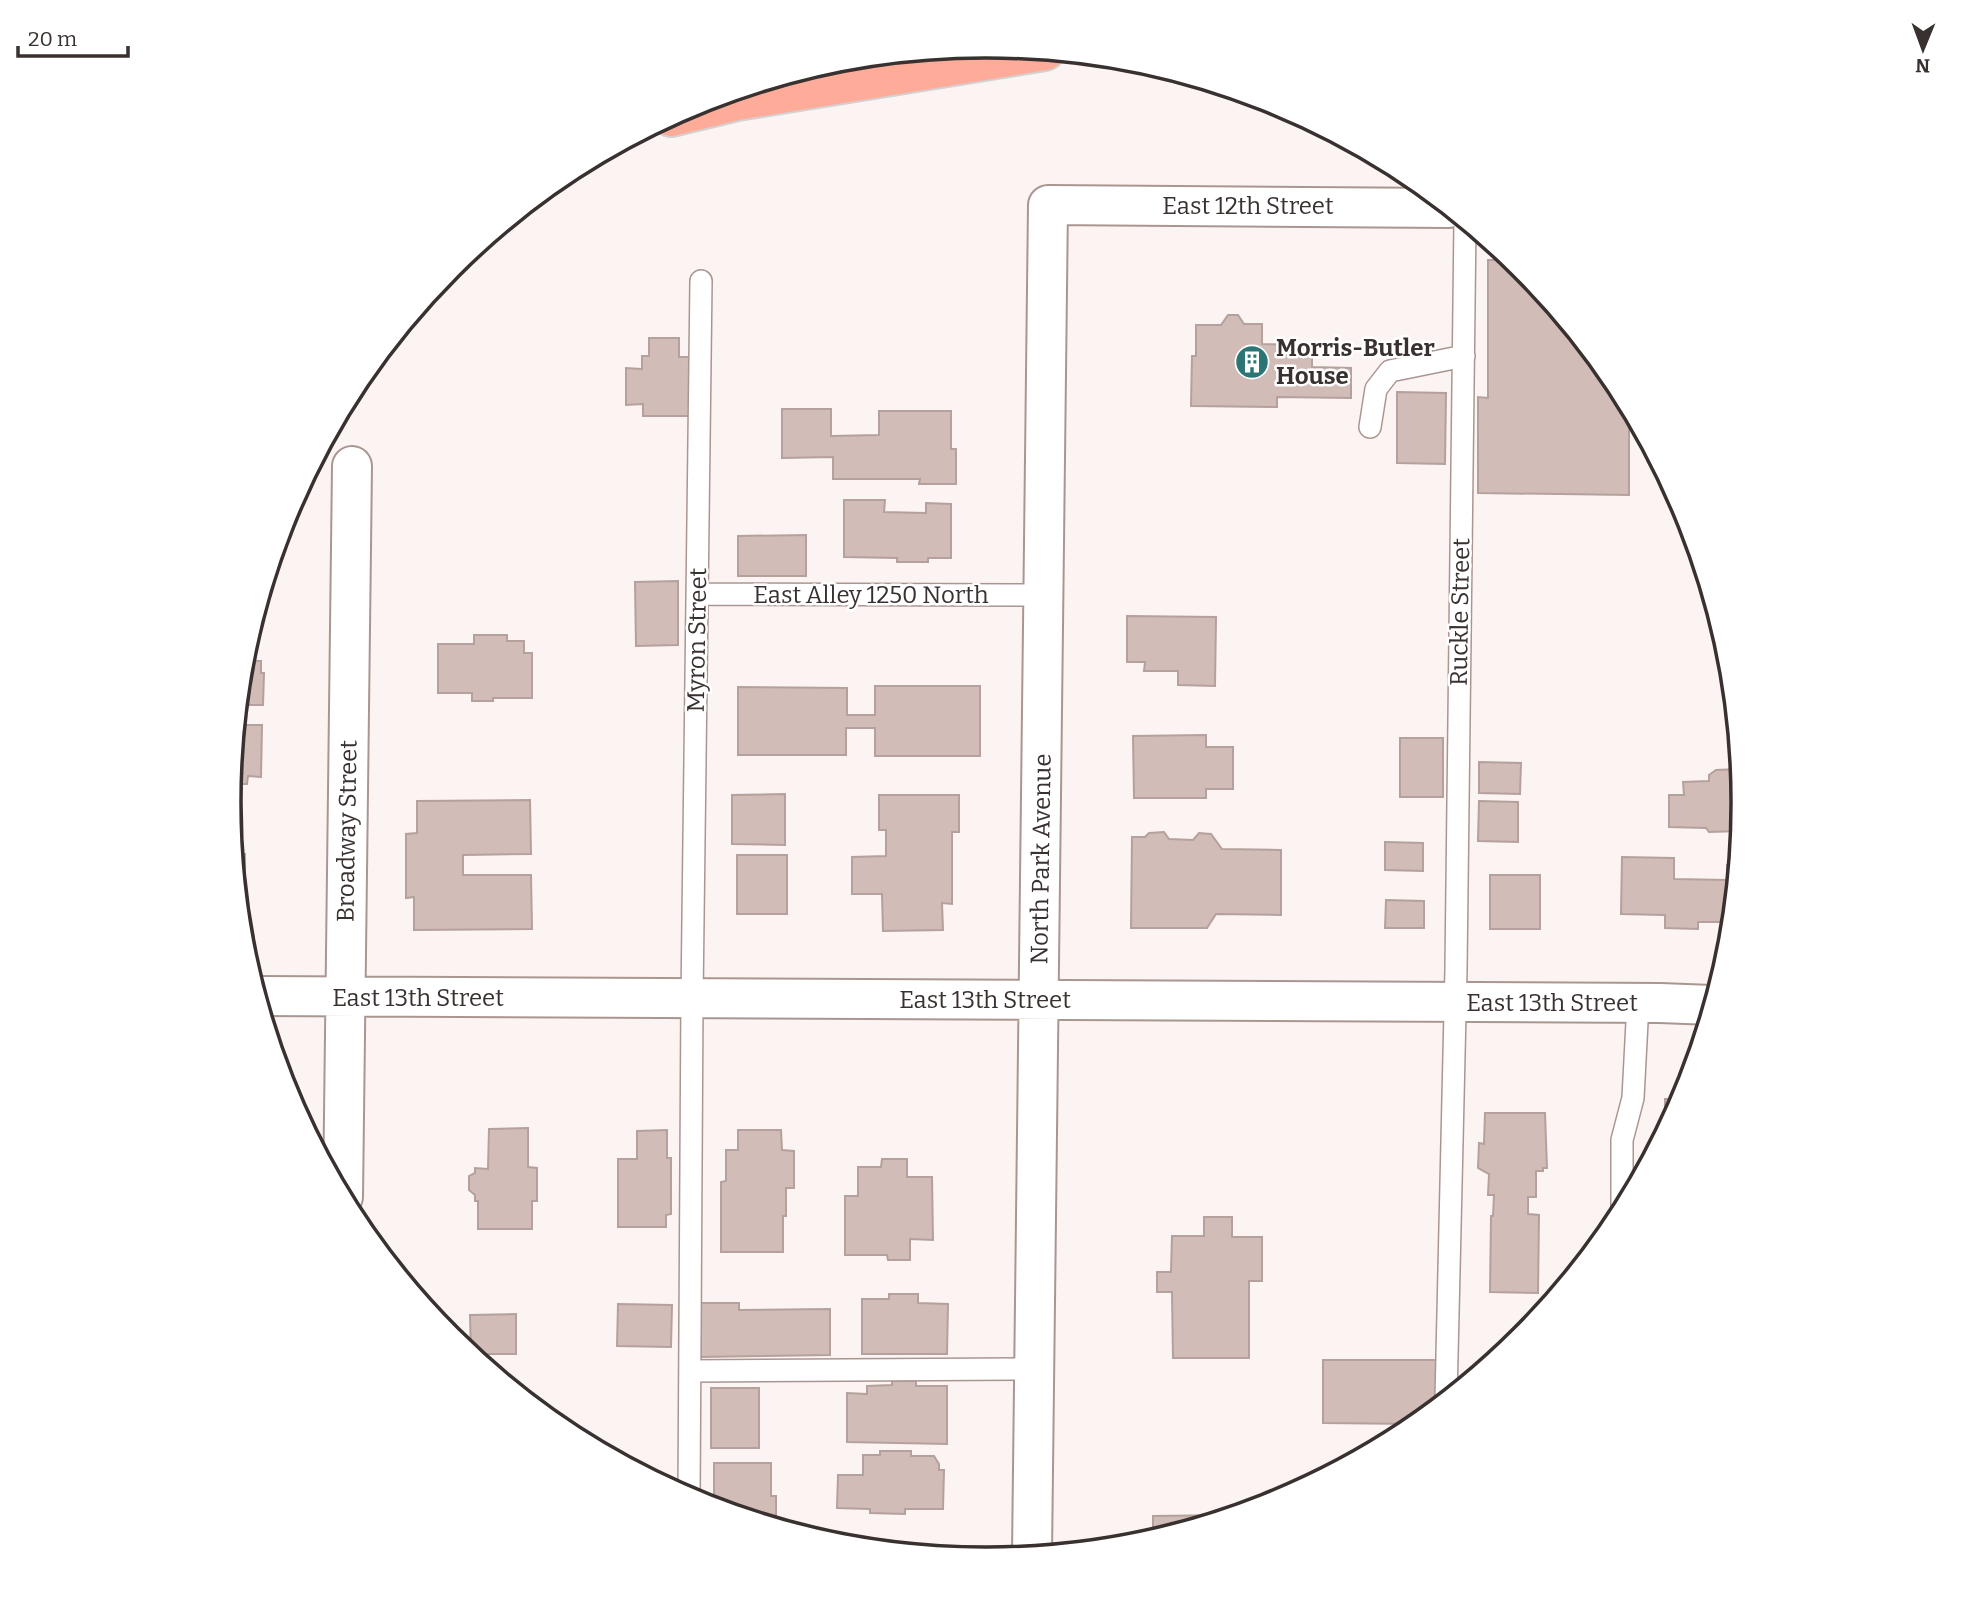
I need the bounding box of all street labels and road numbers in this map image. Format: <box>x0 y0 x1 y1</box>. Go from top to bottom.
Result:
street label: East 12th Street <box>1162 192 1334 220</box>
street label: Ruckle Street <box>1445 537 1475 686</box>
street label: Myron Street <box>682 567 712 713</box>
street label: East Alley 1250 North <box>753 581 989 609</box>
street label: Broadway Street <box>331 739 363 922</box>
street label: North Park Avenue <box>1025 753 1057 965</box>
street label: East 13th Street <box>332 984 504 1012</box>
street label: East 13th Street <box>899 986 1071 1014</box>
street label: East 13th Street <box>1466 989 1638 1017</box>

